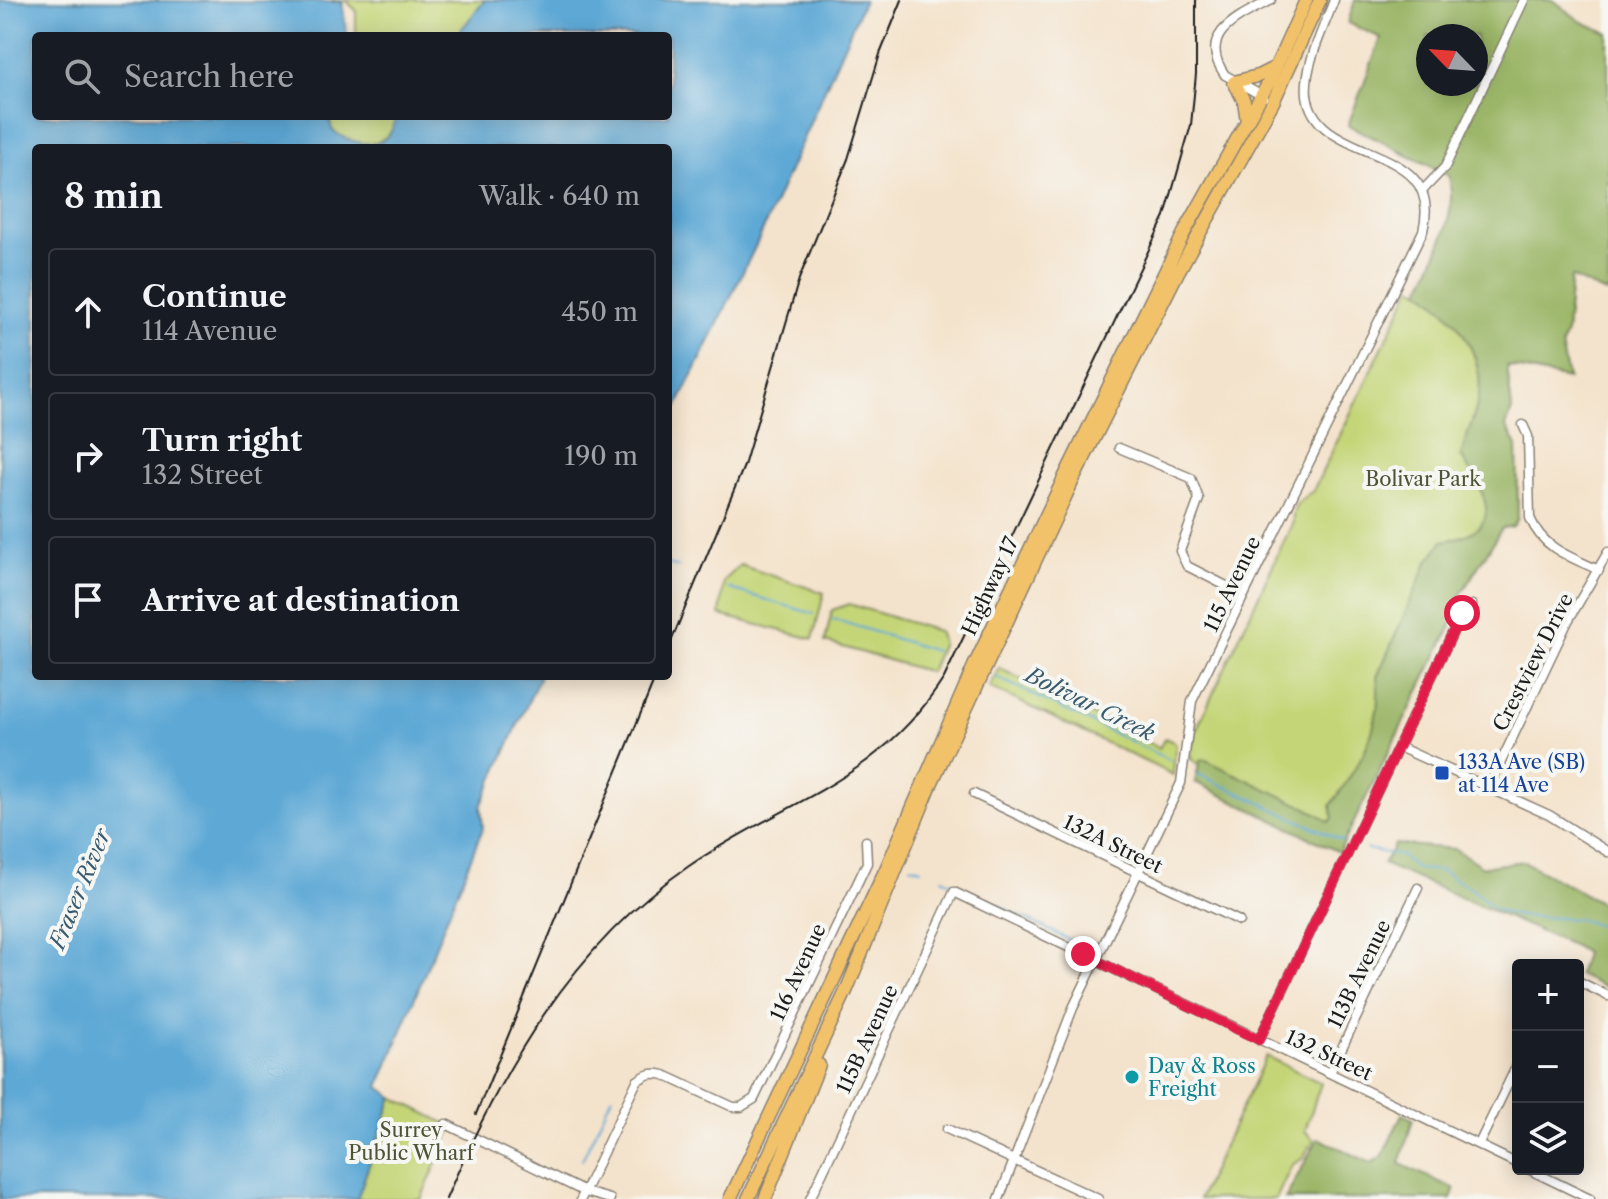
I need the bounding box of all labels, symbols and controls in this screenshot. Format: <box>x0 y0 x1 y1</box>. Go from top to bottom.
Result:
north arrow <box>1416 24 1488 96</box>
search box <box>32 32 672 120</box>
icon: search <box>60 54 104 98</box>
text: Search here <box>124 58 294 95</box>
text: 8 min <box>64 175 163 217</box>
text: Walk · 640 m <box>479 180 640 212</box>
text: Continue <box>142 278 287 315</box>
icon: ahead <box>66 290 110 334</box>
text: 450 m <box>561 296 638 328</box>
text: 114 Avenue <box>142 315 277 347</box>
text: Turn right <box>142 422 302 459</box>
icon: right <box>66 434 110 478</box>
text: 190 m <box>564 440 638 472</box>
text: 132 Street <box>142 459 263 491</box>
park label: Bolivar Park <box>1365 467 1482 491</box>
street label: 115 Avenue <box>1199 532 1265 636</box>
street label: Highway 17 <box>957 533 1023 639</box>
icon: arrive <box>66 578 110 622</box>
text: Arrive at destination <box>142 582 460 619</box>
street label: Crestview Drive <box>1488 589 1578 735</box>
route start <box>1444 595 1480 631</box>
water label: Bolivar Creek <box>1019 660 1159 747</box>
place label: 133A Ave (SB) at 114 Ave <box>1458 750 1585 797</box>
marker: 133A Ave (SB) at 114 Ave <box>1433 764 1451 782</box>
street label: 132A Street <box>1060 810 1166 878</box>
water label: Fraser River <box>43 823 117 955</box>
street label: 113B Avenue <box>1322 916 1396 1032</box>
street label: 116 Avenue <box>765 920 831 1024</box>
route end <box>1065 936 1101 972</box>
map controls <box>1512 959 1584 1175</box>
button: + <box>1512 959 1584 1031</box>
street label: 115B Avenue <box>831 981 903 1097</box>
street label: 132 Street <box>1282 1024 1376 1086</box>
button: − <box>1512 1031 1584 1103</box>
place label: Day & Ross Freight <box>1148 1054 1256 1101</box>
marker: Day & Ross Freight <box>1123 1068 1141 1086</box>
button: layers <box>1512 1103 1584 1175</box>
park label: Surrey Public Wharf <box>348 1118 477 1165</box>

